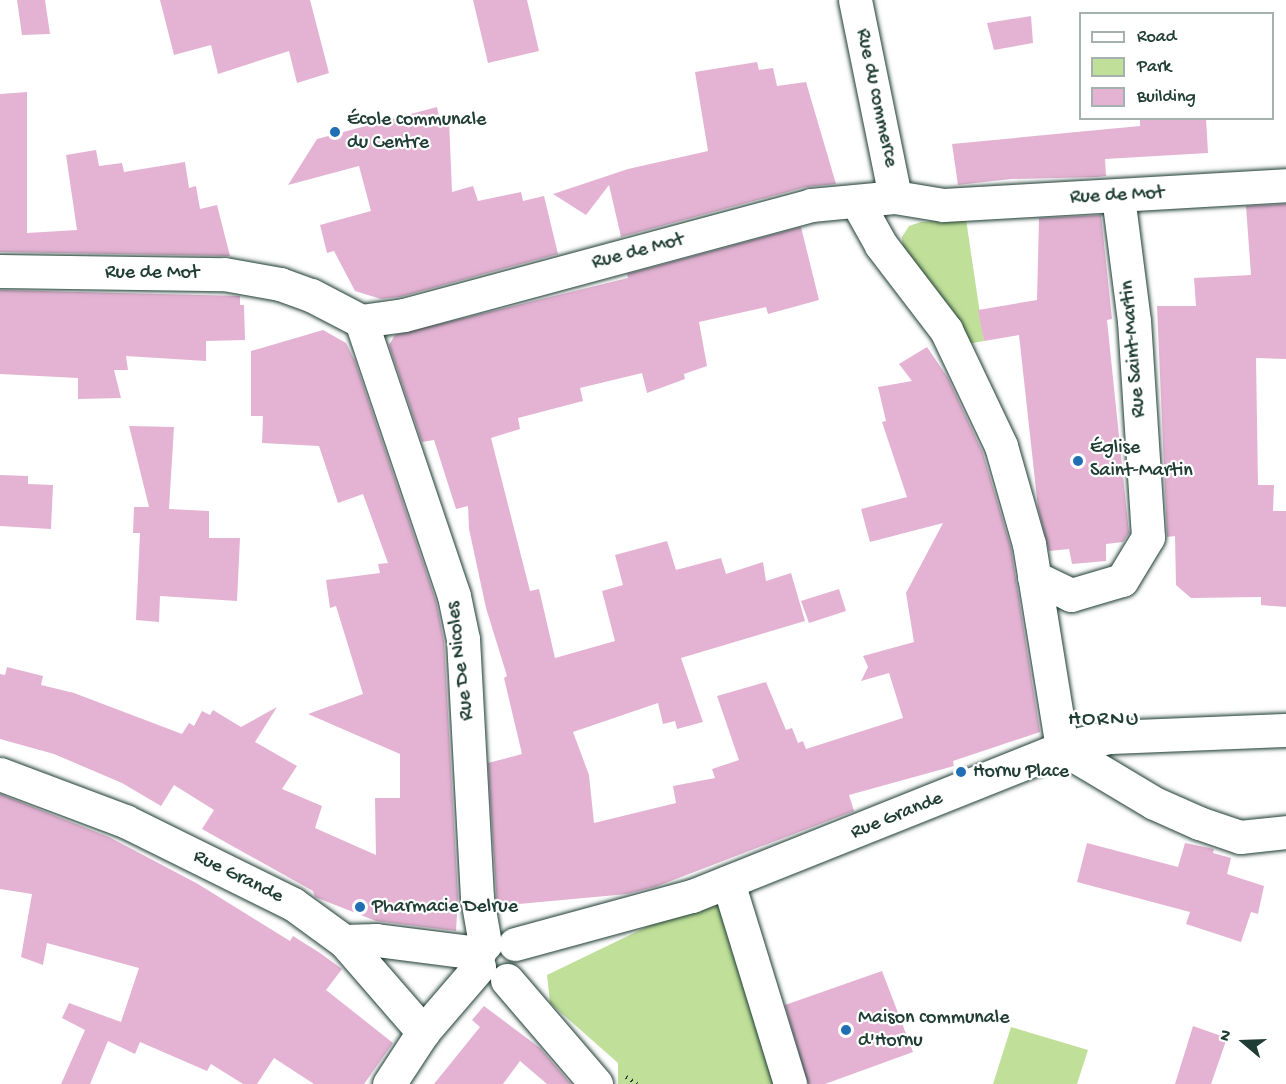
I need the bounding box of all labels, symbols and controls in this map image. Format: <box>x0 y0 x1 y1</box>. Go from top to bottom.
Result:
legend <box>1079 12 1274 120</box>
street label: Rue du commerce <box>850 27 902 169</box>
text: Road <box>1137 27 1176 48</box>
text: Park <box>1137 57 1171 78</box>
text: Building <box>1137 87 1196 108</box>
place label: École communale du Centre <box>347 108 486 155</box>
marker: École communale du Centre <box>328 125 342 139</box>
street label: Rue de Mot <box>1069 182 1165 210</box>
street label: Rue de Mot <box>589 228 687 276</box>
street label: Rue de Mot <box>105 261 199 285</box>
street label: Rue Saint-Martin <box>1116 279 1152 419</box>
place label: Église Saint-Martin <box>1090 437 1193 484</box>
marker: Église Saint-Martin <box>1071 454 1085 468</box>
street label: Rue De Nicoles <box>442 600 480 722</box>
district label: HORNU <box>1068 708 1140 734</box>
place label: Hornu Place <box>973 760 1069 784</box>
marker: Hornu Place <box>954 765 968 779</box>
street label: Rue Grande <box>847 787 947 845</box>
street label: Rue Grande <box>189 845 287 909</box>
place label: Pharmacie Delrue <box>372 895 518 919</box>
marker: Pharmacie Delrue <box>353 900 367 914</box>
place label: Maison communale d'Hornu <box>858 1006 1010 1053</box>
north arrow <box>1214 1012 1274 1072</box>
marker: Maison communale d'Hornu <box>839 1023 853 1037</box>
text: N <box>1216 1028 1237 1044</box>

